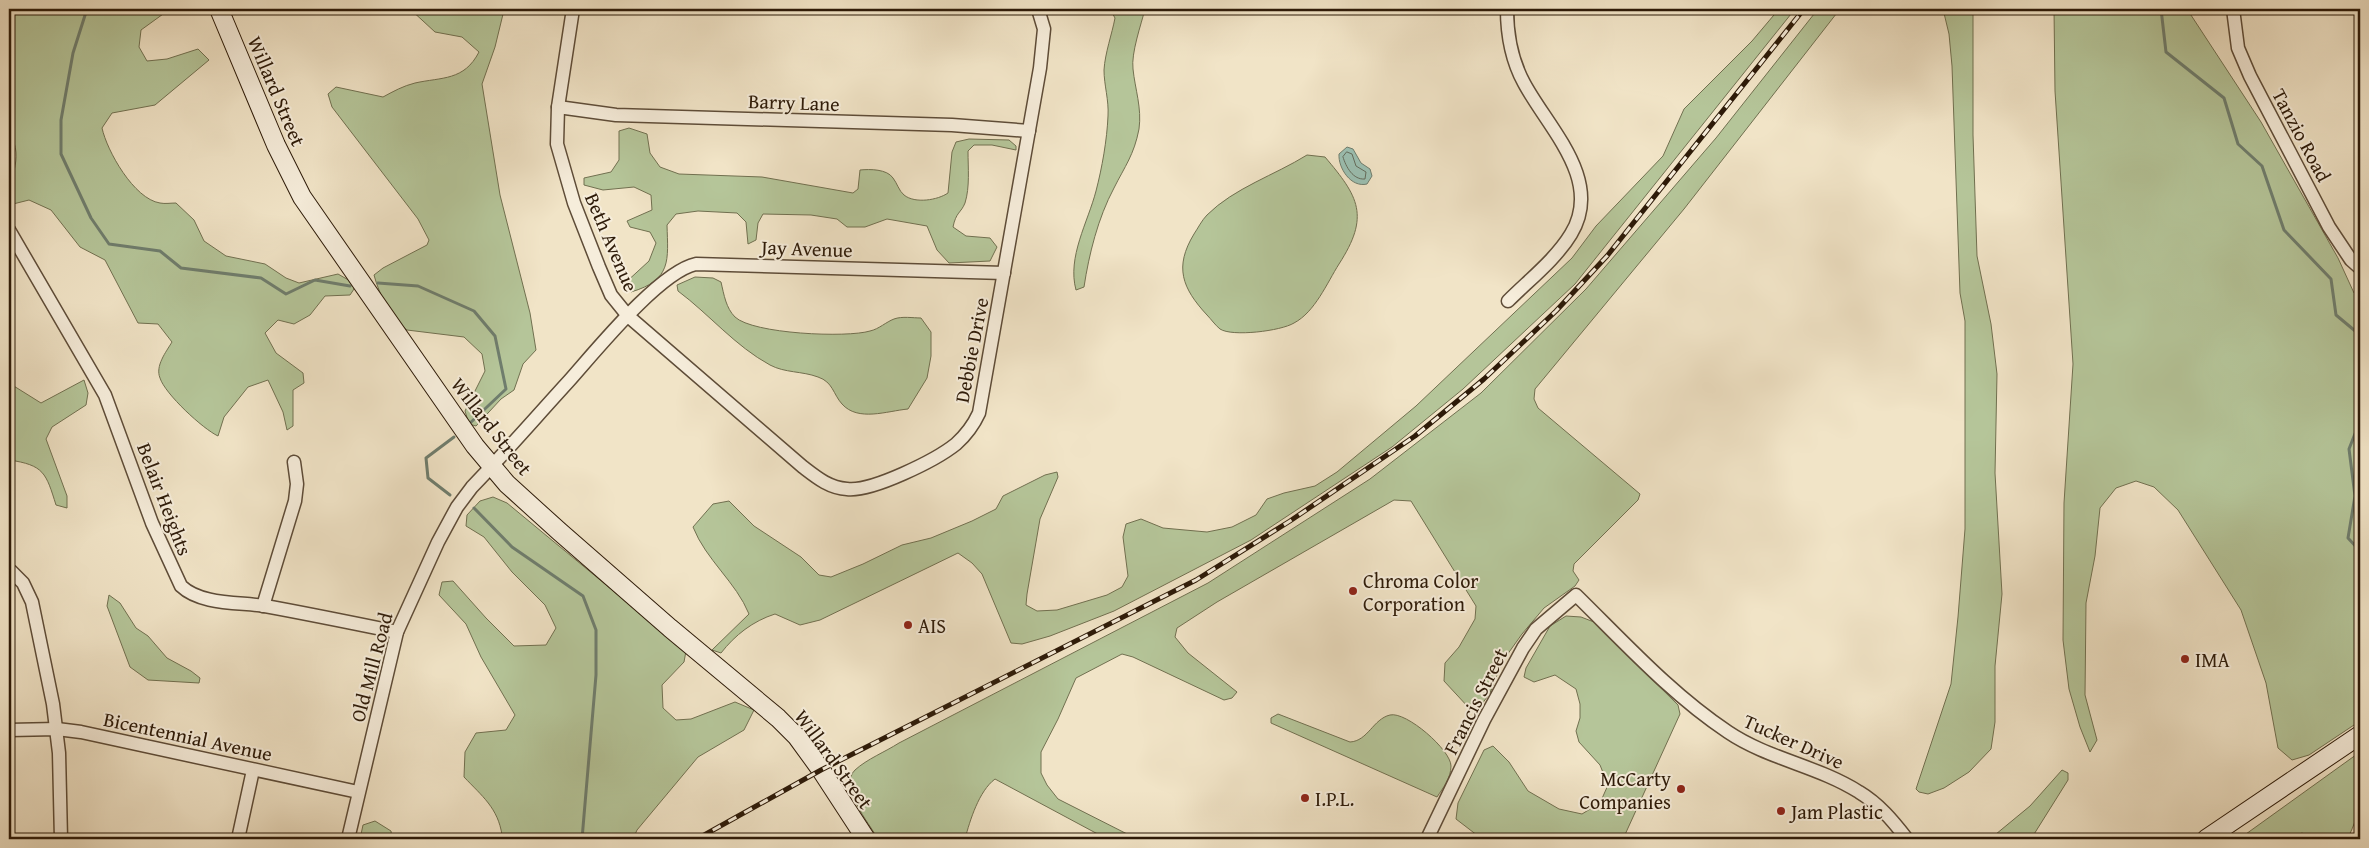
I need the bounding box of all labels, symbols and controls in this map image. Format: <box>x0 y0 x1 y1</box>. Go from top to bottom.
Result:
street label: Willard Street <box>241 31 313 151</box>
street label: Tanzio Road <box>2265 83 2339 187</box>
street label: Barry Lane <box>748 86 840 118</box>
street label: Beth Avenue <box>578 188 646 296</box>
street label: Jay Avenue <box>758 232 853 264</box>
street label: Debbie Drive <box>947 295 995 405</box>
street label: Willard Street <box>445 371 539 481</box>
street label: Belair Heights <box>130 438 200 560</box>
place label: Chroma Color Corporation <box>1363 566 1479 618</box>
marker: Chroma Color Corporation <box>1347 585 1359 597</box>
street label: Old Mill Road <box>342 609 400 725</box>
place label: AIS <box>918 611 946 640</box>
marker: AIS <box>902 619 914 631</box>
street label: Francis Street <box>1436 643 1514 759</box>
place label: IMA <box>2195 645 2230 674</box>
marker: IMA <box>2179 653 2191 665</box>
street label: Willard Street <box>788 703 880 815</box>
street label: Bicentennial Avenue <box>101 704 275 768</box>
street label: Tucker Drive <box>1739 706 1849 776</box>
place label: McCarty Companies <box>1579 764 1671 816</box>
marker: McCarty Companies <box>1675 783 1687 795</box>
place label: I.P.L. <box>1315 784 1354 813</box>
marker: I.P.L. <box>1299 792 1311 804</box>
place label: Jam Plastic <box>1788 797 1883 826</box>
marker: Jam Plastic <box>1775 805 1787 817</box>

